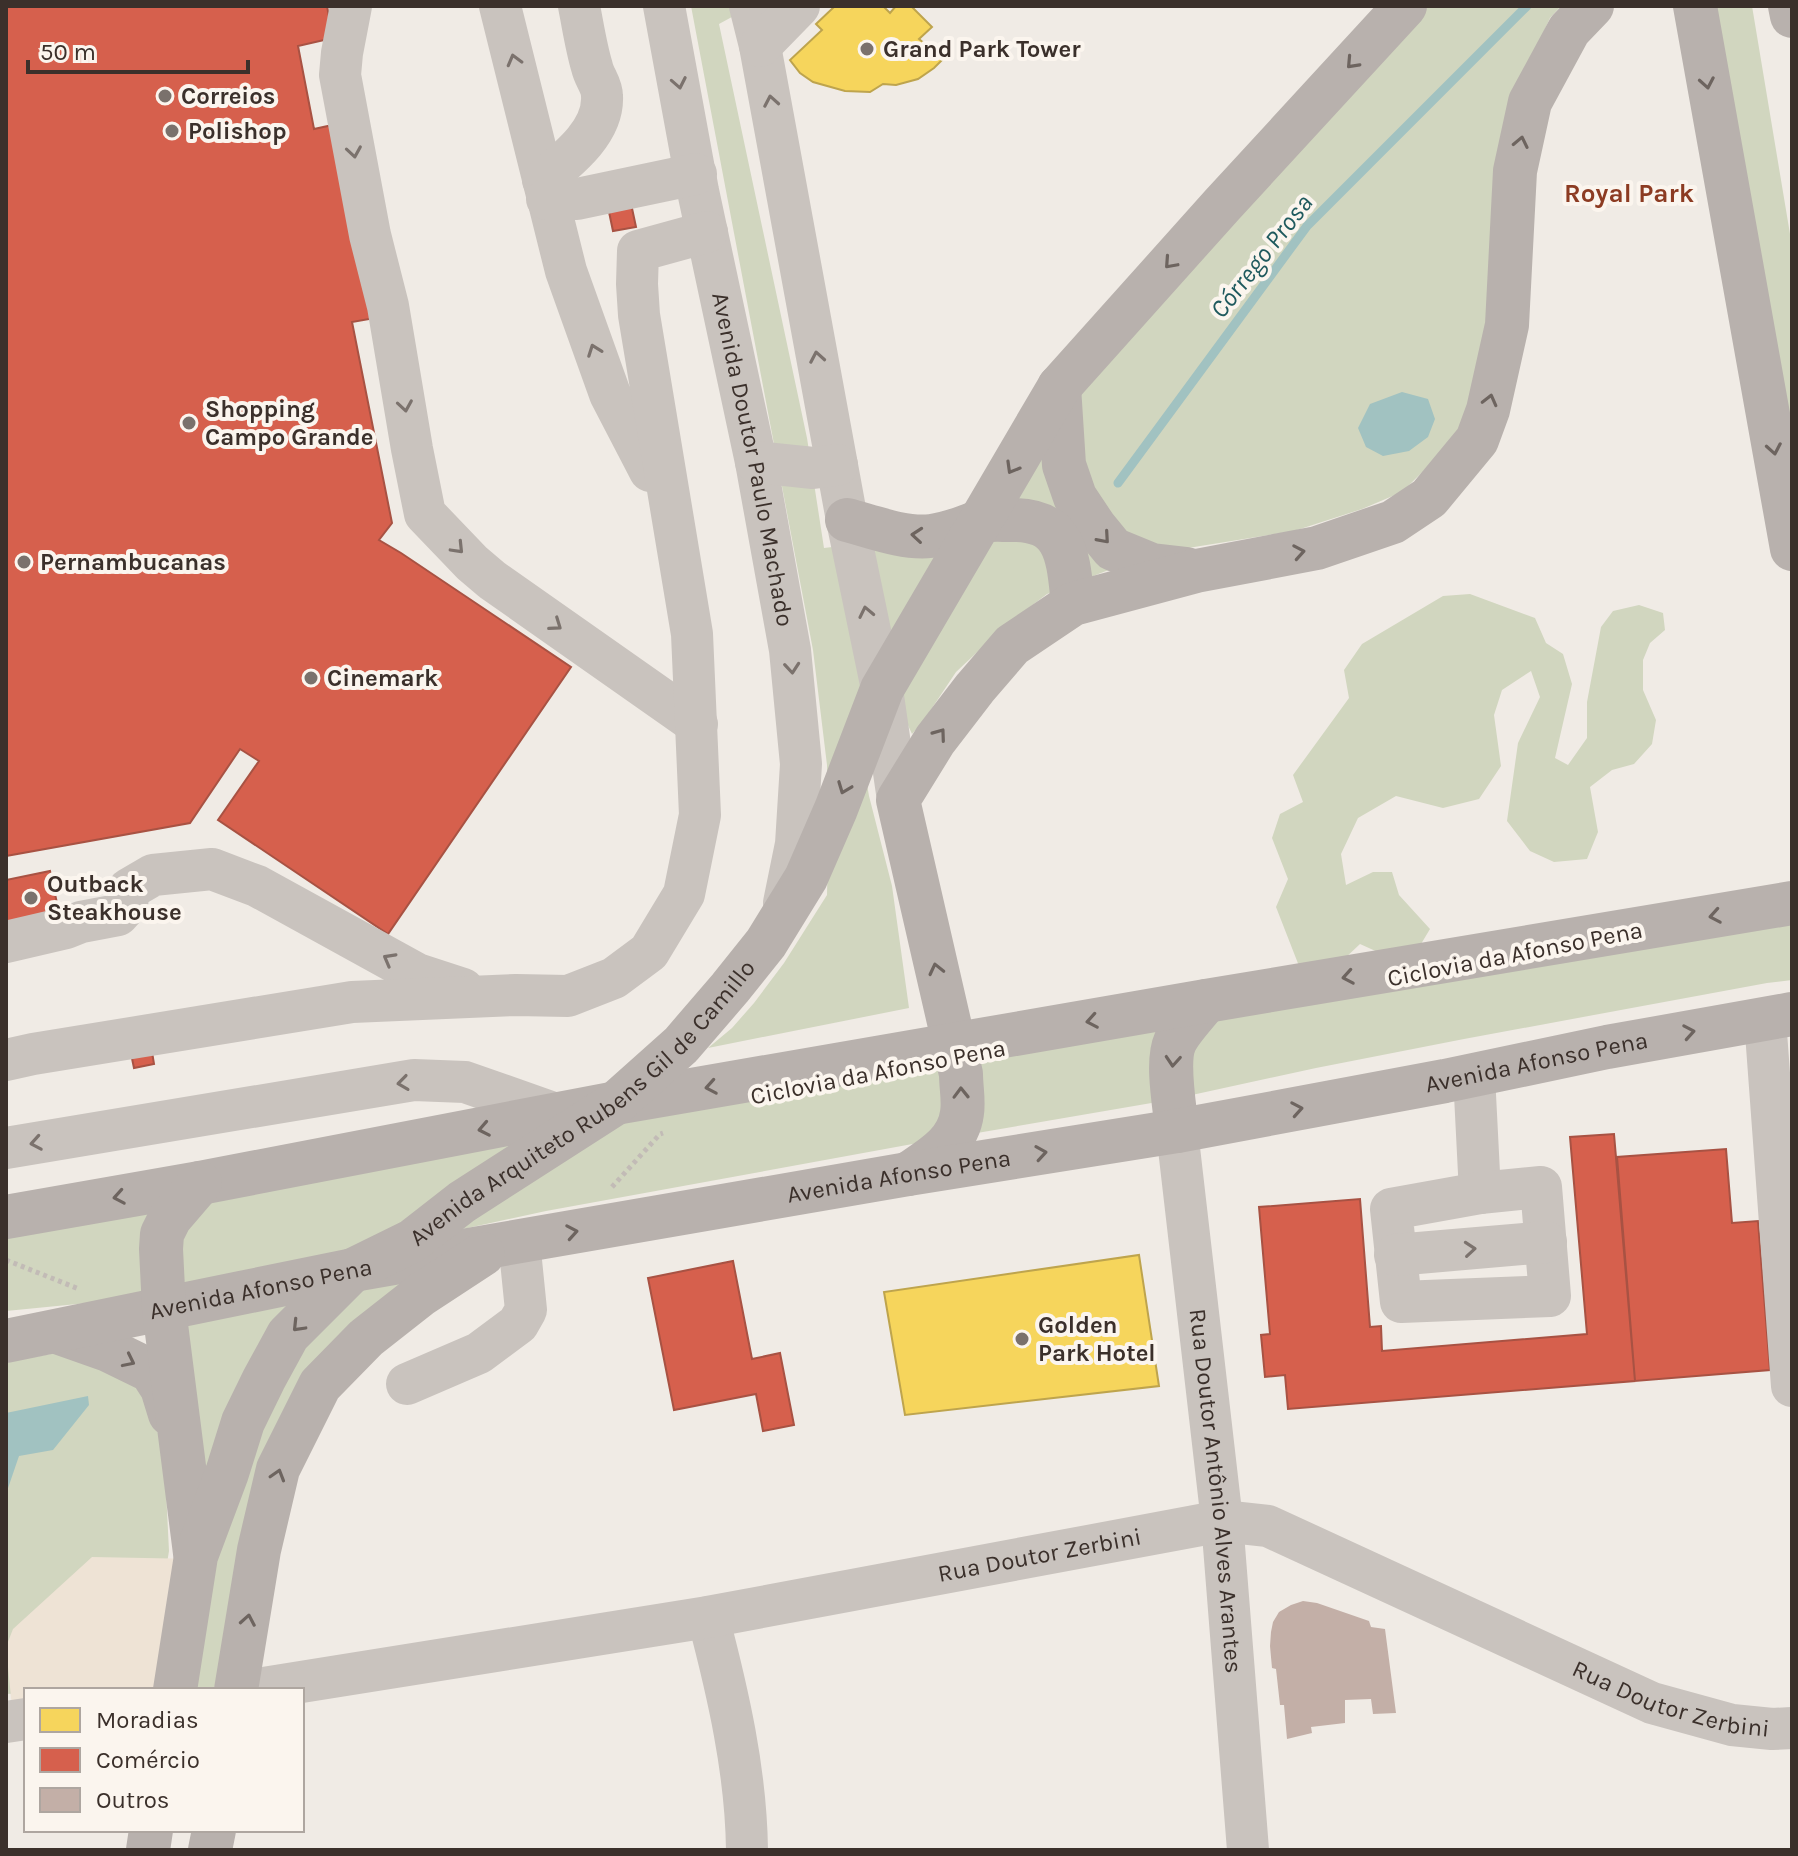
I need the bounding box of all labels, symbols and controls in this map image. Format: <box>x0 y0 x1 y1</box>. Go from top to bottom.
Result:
scale bar <box>28 24 248 74</box>
place label: Grand Park Tower <box>883 35 1081 63</box>
text: 50 m <box>40 38 96 66</box>
marker: Grand Park Tower <box>858 40 876 58</box>
one-way arrow <box>507 54 523 68</box>
one-way arrow <box>1348 54 1362 69</box>
one-way arrow <box>669 76 686 89</box>
one-way arrow <box>1698 76 1715 90</box>
place label: Correios <box>181 82 275 110</box>
marker: Correios <box>156 87 174 105</box>
one-way arrow <box>763 95 780 108</box>
place label: Polishop <box>188 117 287 145</box>
marker: Polishop <box>163 122 181 140</box>
one-way arrow <box>1512 136 1529 150</box>
one-way arrow <box>344 145 361 158</box>
district label: Royal Park <box>1564 178 1694 209</box>
water label: Córrego Prosa <box>1203 188 1319 324</box>
one-way arrow <box>1166 253 1180 268</box>
street label: Avenida Doutor Paulo Machado <box>706 290 799 629</box>
one-way arrow <box>587 344 603 358</box>
one-way arrow <box>810 350 827 364</box>
one-way arrow <box>1481 393 1498 407</box>
place label: Shopping Campo Grande <box>205 395 373 451</box>
one-way arrow <box>396 399 413 413</box>
marker: Shopping Campo Grande <box>180 414 198 432</box>
one-way arrow <box>1764 442 1781 456</box>
one-way arrow <box>1006 459 1022 473</box>
one-way arrow <box>910 527 923 544</box>
one-way arrow <box>1094 529 1109 543</box>
one-way arrow <box>448 539 463 553</box>
one-way arrow <box>1292 544 1305 561</box>
place label: Pernambucanas <box>40 548 226 576</box>
marker: Pernambucanas <box>15 553 33 571</box>
one-way arrow <box>858 606 875 620</box>
one-way arrow <box>548 615 562 630</box>
one-way arrow <box>783 662 800 675</box>
place label: Cinemark <box>327 664 438 692</box>
marker: Cinemark <box>302 669 320 687</box>
one-way arrow <box>930 729 945 743</box>
one-way arrow <box>837 780 854 794</box>
place label: Outback Steakhouse <box>47 870 182 926</box>
marker: Outback Steakhouse <box>22 889 40 907</box>
one-way arrow <box>1708 906 1722 923</box>
street label: Ciclovia da Afonso Pena <box>1385 916 1645 992</box>
one-way arrow <box>382 953 397 968</box>
street label: Avenida Arquiteto Rubens Gil de Camillo <box>404 954 761 1252</box>
one-way arrow <box>928 963 945 976</box>
one-way arrow <box>1341 968 1355 985</box>
one-way arrow <box>1085 1012 1099 1029</box>
one-way arrow <box>1683 1025 1696 1042</box>
street label: Avenida Afonso Pena <box>1423 1026 1650 1098</box>
street label: Ciclovia da Afonso Pena <box>748 1034 1008 1110</box>
one-way arrow <box>1165 1055 1182 1068</box>
one-way arrow <box>396 1074 410 1091</box>
one-way arrow <box>704 1077 718 1094</box>
one-way arrow <box>953 1086 970 1099</box>
one-way arrow <box>1290 1102 1304 1119</box>
one-way arrow <box>478 1120 491 1137</box>
one-way arrow <box>29 1134 43 1151</box>
street label: Avenida Afonso Pena <box>785 1144 1013 1209</box>
one-way arrow <box>1034 1145 1047 1162</box>
one-way arrow <box>112 1188 125 1205</box>
one-way arrow <box>565 1225 578 1242</box>
one-way arrow <box>1464 1240 1477 1257</box>
street label: Avenida Afonso Pena <box>147 1253 374 1325</box>
street label: Rua Doutor Antônio Alves Arantes <box>1184 1307 1248 1674</box>
place label: Golden Park Hotel <box>1038 1311 1156 1367</box>
one-way arrow <box>293 1316 307 1331</box>
marker: Golden Park Hotel <box>1013 1330 1031 1348</box>
one-way arrow <box>121 1351 136 1367</box>
one-way arrow <box>269 1469 285 1482</box>
street label: Rua Doutor Zerbini <box>935 1522 1144 1588</box>
one-way arrow <box>238 1613 255 1627</box>
street label: Rua Doutor Zerbini <box>1568 1654 1771 1743</box>
legend <box>24 1688 304 1832</box>
text: Moradias <box>96 1706 199 1734</box>
text: Comércio <box>96 1746 200 1774</box>
text: Outros <box>96 1786 169 1814</box>

